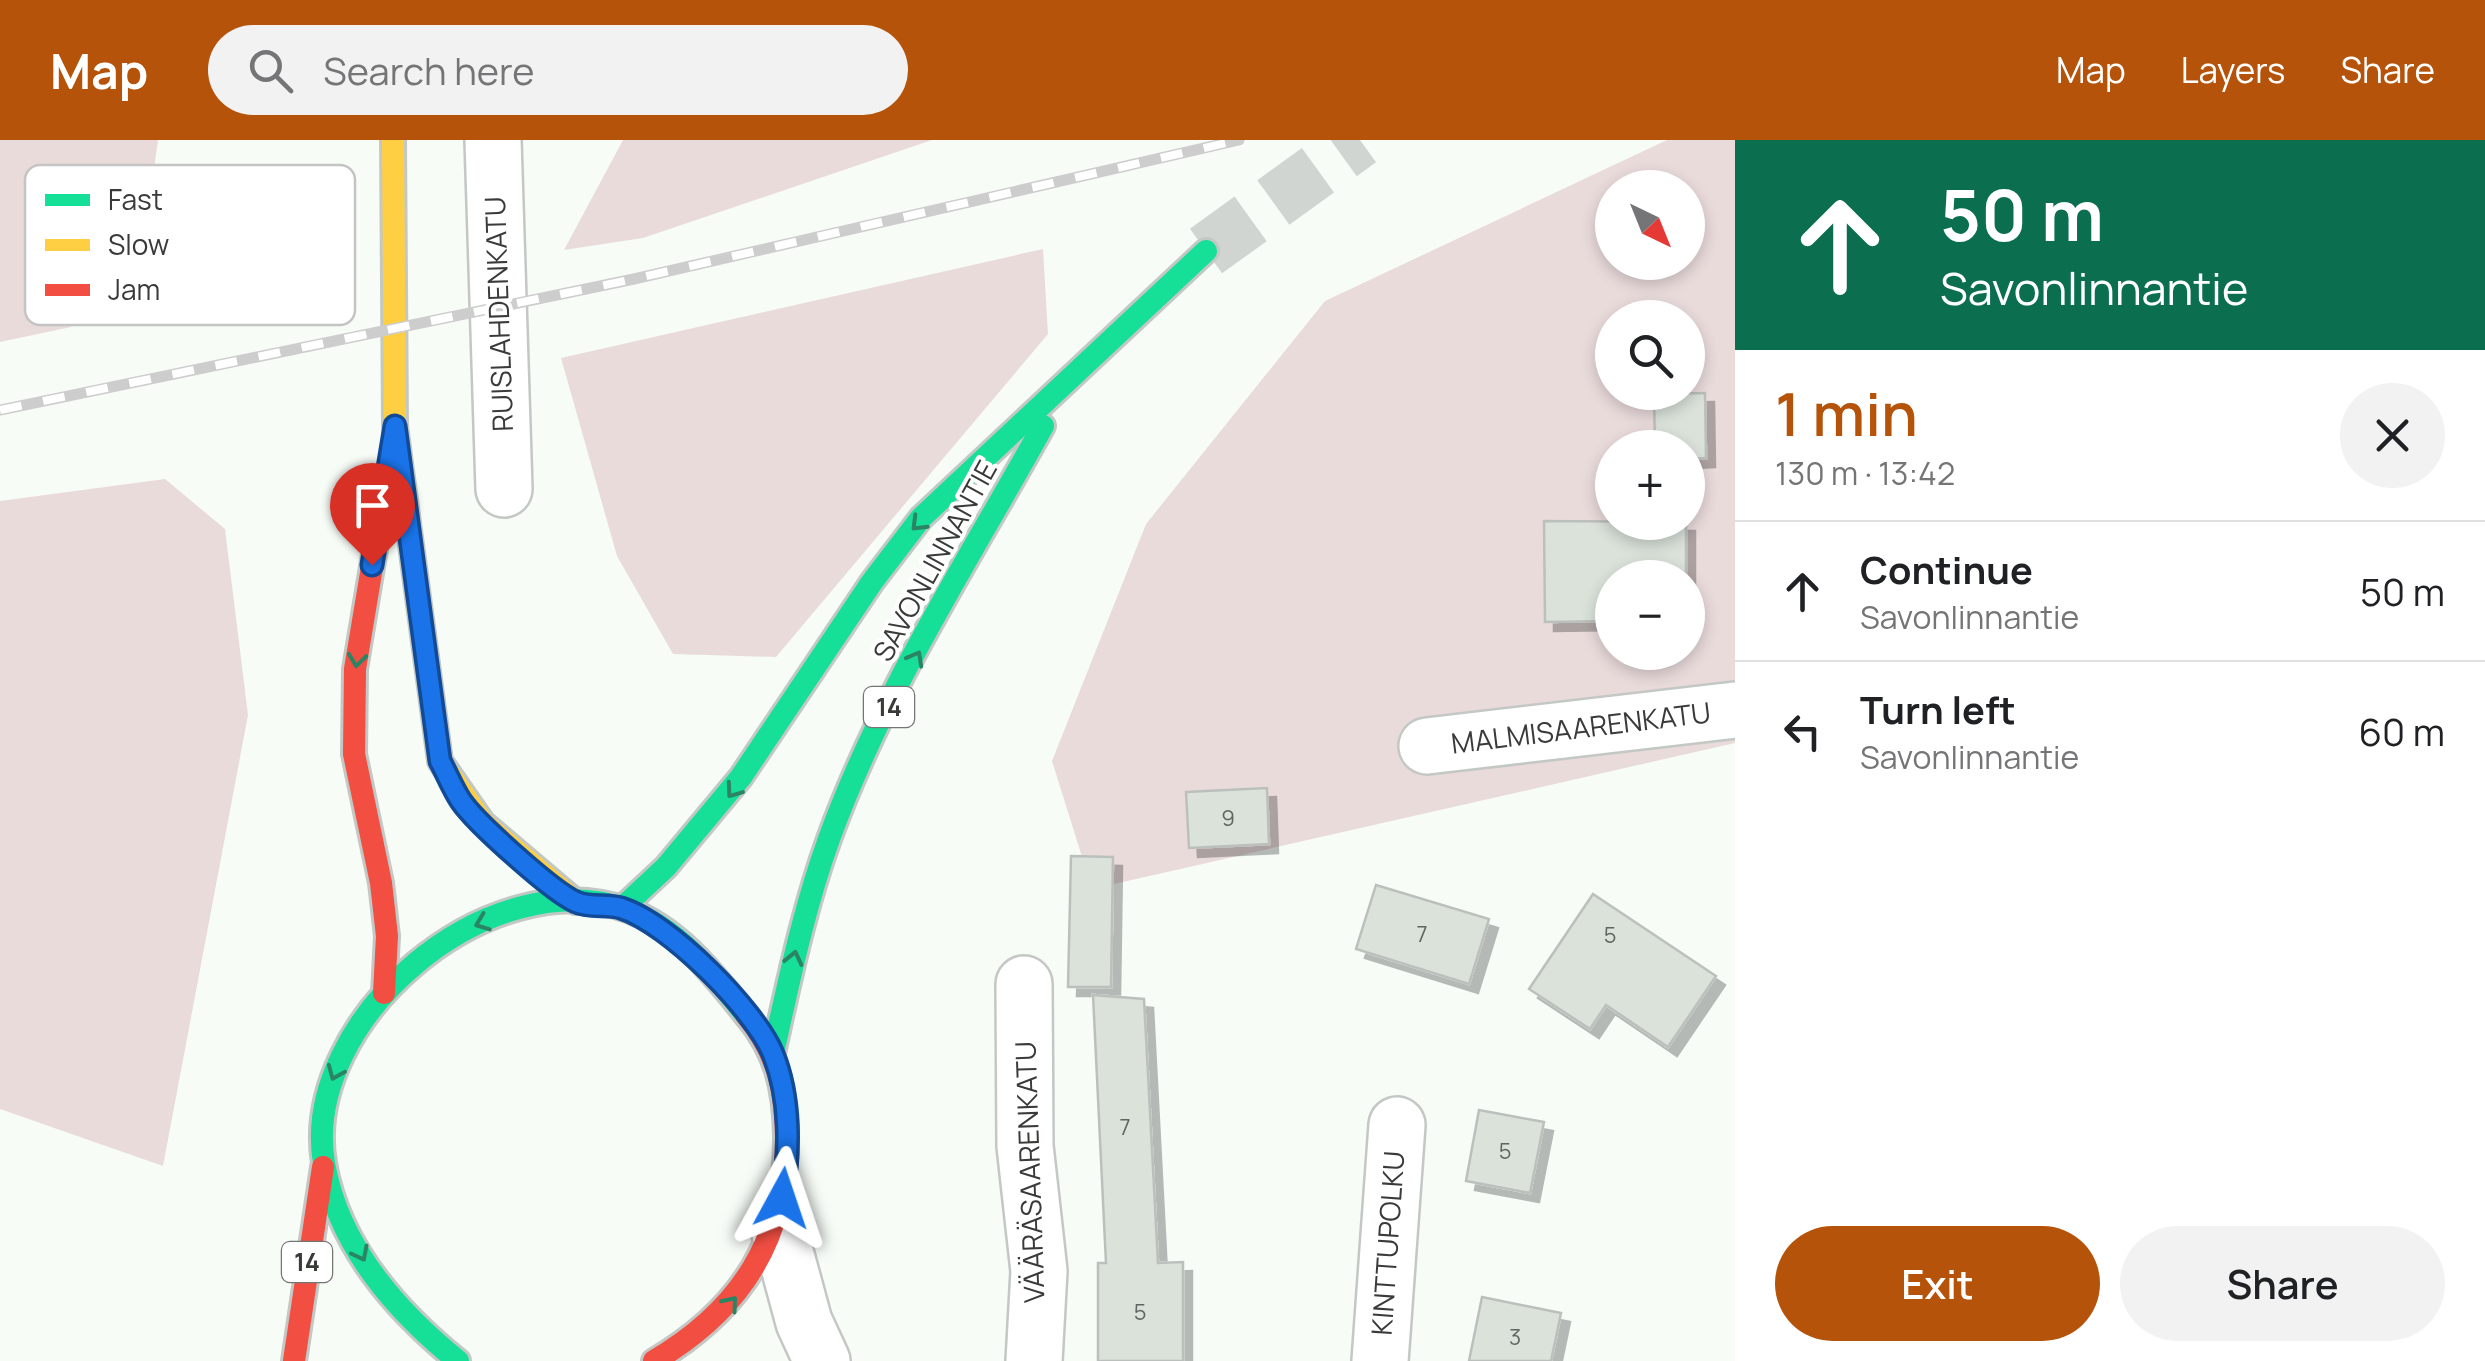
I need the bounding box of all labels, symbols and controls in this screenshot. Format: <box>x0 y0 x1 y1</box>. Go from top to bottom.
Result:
search box <box>208 25 908 115</box>
text: Map <box>50 38 148 103</box>
icon: search <box>243 43 298 98</box>
text: Search here <box>323 44 534 96</box>
text: Map <box>2056 46 2126 94</box>
text: Layers <box>2181 46 2285 94</box>
text: Share <box>2340 46 2435 94</box>
legend <box>25 165 355 325</box>
text: 50 m <box>1940 166 2104 262</box>
north arrow <box>1595 170 1705 280</box>
map controls <box>1595 170 1705 670</box>
text: Fast <box>108 180 163 218</box>
icon: ahead <box>1775 180 1905 310</box>
street label: RUISLAHDENKATU <box>475 196 521 432</box>
text: Slow <box>108 225 169 263</box>
text: Savonlinnantie <box>1940 257 2248 319</box>
text: Jam <box>108 270 160 308</box>
button: search <box>1595 300 1705 410</box>
text: 1 min <box>1775 372 1918 454</box>
button: close <box>2340 383 2445 488</box>
button: + <box>1595 430 1705 540</box>
text: 130 m · 13:42 <box>1775 451 1955 495</box>
street label: SAVONLINNANTIE <box>863 453 1005 668</box>
pin <box>330 463 415 566</box>
icon: arrive <box>345 478 400 533</box>
one-way arrow <box>912 512 930 530</box>
text: Continue <box>1860 543 2033 595</box>
button: − <box>1595 560 1705 670</box>
icon: ahead <box>1775 564 1830 619</box>
text: 50 m <box>2360 565 2445 617</box>
text: Savonlinnantie <box>1860 595 2079 639</box>
one-way arrow <box>904 651 924 669</box>
one-way arrow <box>347 653 368 669</box>
text: Turn left <box>1860 683 2016 735</box>
road number: 14 <box>864 687 914 727</box>
street label: MALMISAARENKATU <box>1449 692 1713 762</box>
icon: left <box>1775 704 1830 759</box>
text: 60 m <box>2358 705 2445 757</box>
text: Savonlinnantie <box>1860 735 2079 779</box>
one-way arrow <box>727 780 744 798</box>
house number: 9 <box>1221 803 1235 833</box>
one-way arrow <box>474 912 491 932</box>
house number: 7 <box>1416 919 1428 949</box>
house number: 5 <box>1604 920 1616 950</box>
one-way arrow <box>783 950 804 967</box>
street label: VÄÄRÄSAARENKATU <box>1005 1041 1053 1304</box>
one-way arrow <box>327 1063 347 1081</box>
house number: 7 <box>1119 1112 1131 1142</box>
house number: 5 <box>1499 1136 1511 1166</box>
position arrow <box>730 1146 834 1250</box>
street label: KINTTUPOLKU <box>1362 1149 1412 1336</box>
button: Exit <box>1775 1226 2100 1341</box>
button: Share <box>2120 1226 2445 1341</box>
road number: 14 <box>282 1242 332 1282</box>
one-way arrow <box>349 1244 368 1262</box>
one-way arrow <box>719 1297 737 1315</box>
house number: 5 <box>1134 1297 1146 1327</box>
house number: 3 <box>1509 1322 1521 1352</box>

